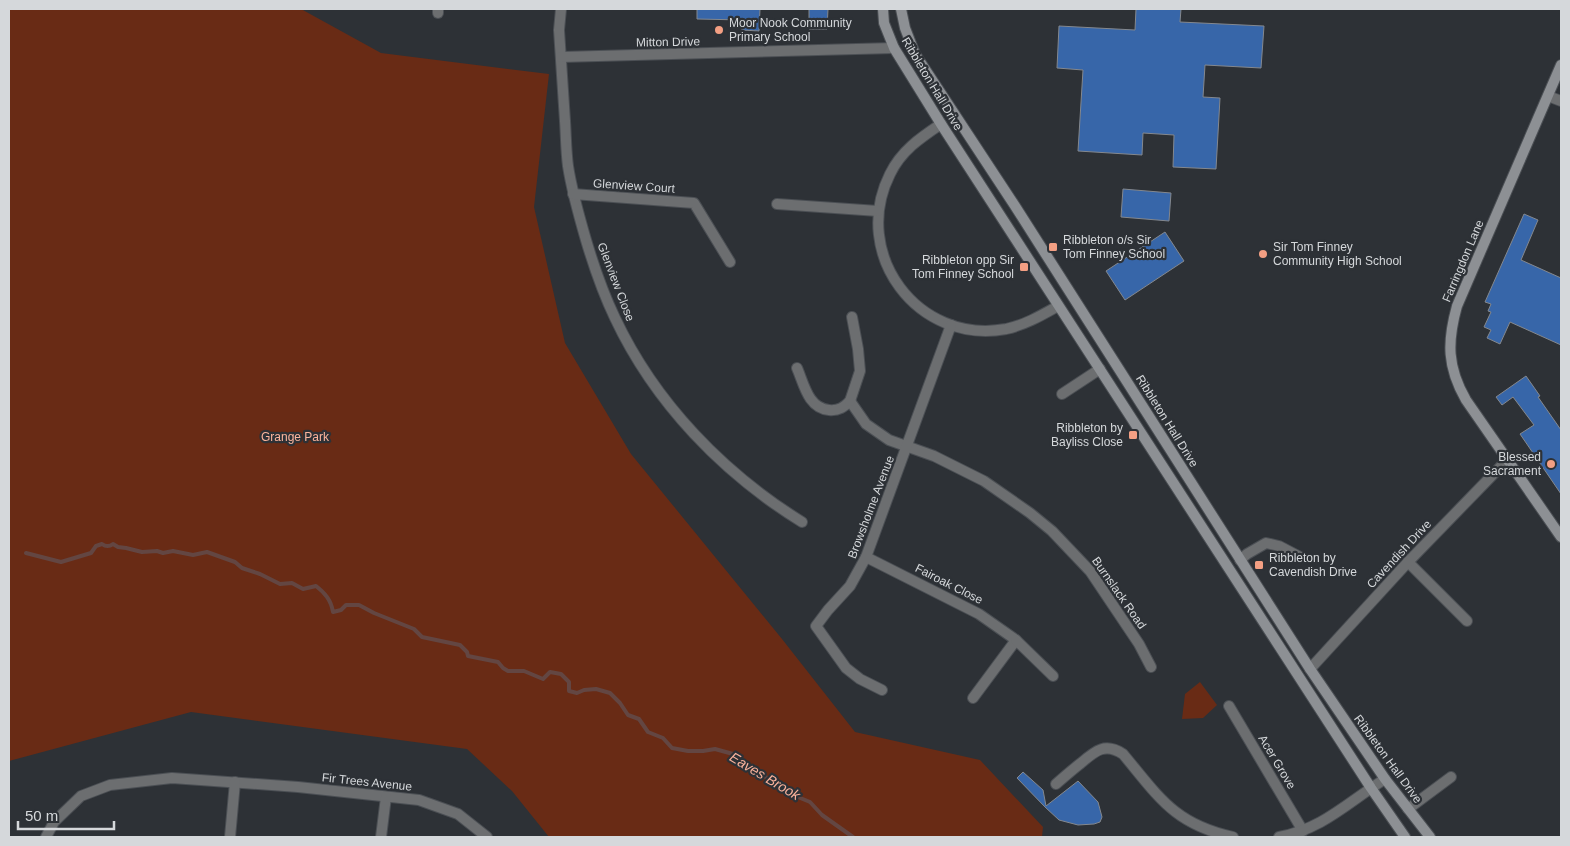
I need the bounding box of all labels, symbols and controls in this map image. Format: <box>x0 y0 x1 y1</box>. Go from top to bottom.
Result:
place label: Moor Nook Community Primary School <box>729 16 852 44</box>
marker: Moor Nook Community Primary School <box>713 24 725 36</box>
street label: Mitton Drive <box>636 34 700 50</box>
street label: Ribbleton Hall Drive <box>899 35 965 133</box>
street label: Glenview Court <box>593 176 676 196</box>
street label: Farringdon Lane <box>1439 217 1487 304</box>
place label: Ribbleton o/s Sir Tom Finney School <box>1063 233 1165 261</box>
place label: Sir Tom Finney Community High School <box>1273 240 1402 268</box>
street label: Glenview Close <box>595 241 638 324</box>
marker: Ribbleton o/s Sir Tom Finney School <box>1047 241 1059 253</box>
marker: Sir Tom Finney Community High School <box>1257 248 1269 260</box>
place label: Ribbleton opp Sir Tom Finney School <box>912 253 1014 281</box>
marker: Ribbleton opp Sir Tom Finney School <box>1018 261 1030 273</box>
street label: Ribbleton Hall Drive <box>1133 372 1201 470</box>
place label: Ribbleton by Bayliss Close <box>1051 421 1123 449</box>
marker: Ribbleton by Bayliss Close <box>1127 429 1139 441</box>
park label: Grange Park <box>261 430 330 444</box>
place label: Blessed Sacrament <box>1483 450 1542 478</box>
street label: Browsholme Avenue <box>845 453 897 560</box>
marker: Blessed Sacrament <box>1545 458 1557 470</box>
street label: Cavendish Drive <box>1364 517 1434 591</box>
place label: Ribbleton by Cavendish Drive <box>1269 551 1357 579</box>
street label: Burnslack Road <box>1089 554 1149 632</box>
marker: Ribbleton by Cavendish Drive <box>1253 559 1265 571</box>
street label: Fairoak Close <box>913 561 985 607</box>
street label: Ribbleton Hall Drive <box>1351 712 1425 806</box>
street label: Acer Grove <box>1255 732 1299 792</box>
water label: Eaves Brook <box>727 749 804 804</box>
street label: Fir Trees Avenue <box>321 770 413 794</box>
scale bar <box>18 798 114 830</box>
text: 50 m <box>25 807 58 824</box>

